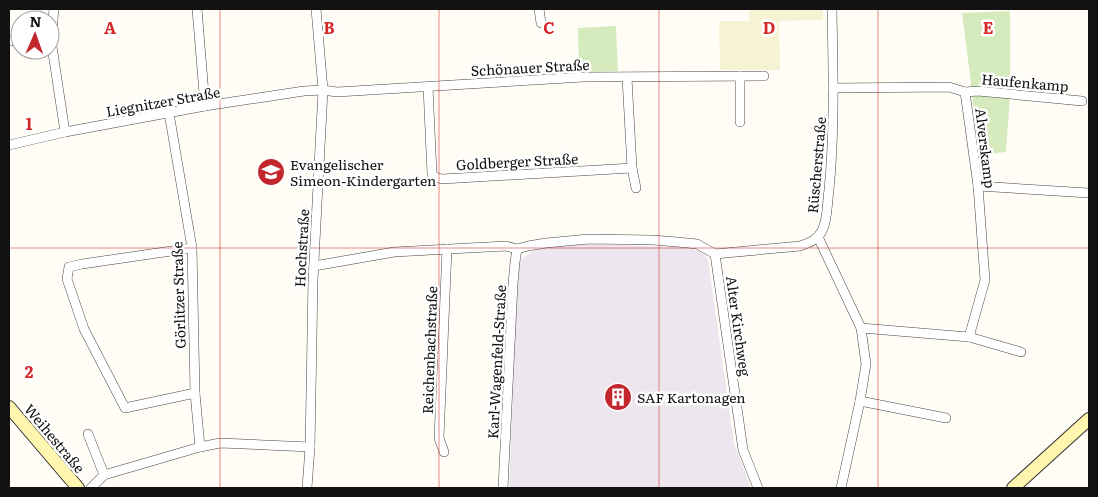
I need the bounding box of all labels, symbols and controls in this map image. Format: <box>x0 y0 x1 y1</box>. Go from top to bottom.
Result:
north arrow <box>10 10 60 60</box>
text: N <box>29 11 42 31</box>
text: A <box>104 15 116 39</box>
text: B <box>323 15 335 39</box>
text: C <box>543 15 555 39</box>
text: D <box>763 15 775 39</box>
text: E <box>983 15 994 39</box>
street label: Schönauer Straße <box>470 54 590 80</box>
street label: Haufenkamp <box>981 68 1069 96</box>
street label: Liegnitzer Straße <box>104 81 222 121</box>
street label: Alverskamp <box>971 107 1001 189</box>
text: 1 <box>26 111 33 135</box>
street label: Rüscherstraße <box>802 116 830 214</box>
street label: Goldberger Straße <box>455 148 579 174</box>
place label: Evangelischer Simeon-Kindergarten <box>290 154 436 190</box>
school or university icon: Evangelischer Simeon-Kindergarten <box>256 157 286 187</box>
street label: Hochstraße <box>289 208 313 288</box>
street label: Görlitzer Straße <box>166 241 190 349</box>
street label: Alter Kirchweg <box>722 274 756 378</box>
street label: Karl-Wagenfeld-Straße <box>482 284 510 440</box>
street label: Reichenbachstraße <box>417 286 441 414</box>
text: 2 <box>25 359 34 383</box>
building icon: SAF Kartonagen <box>603 382 633 412</box>
place label: SAF Kartonagen <box>637 387 746 407</box>
street label: Weihestraße <box>20 399 90 477</box>

